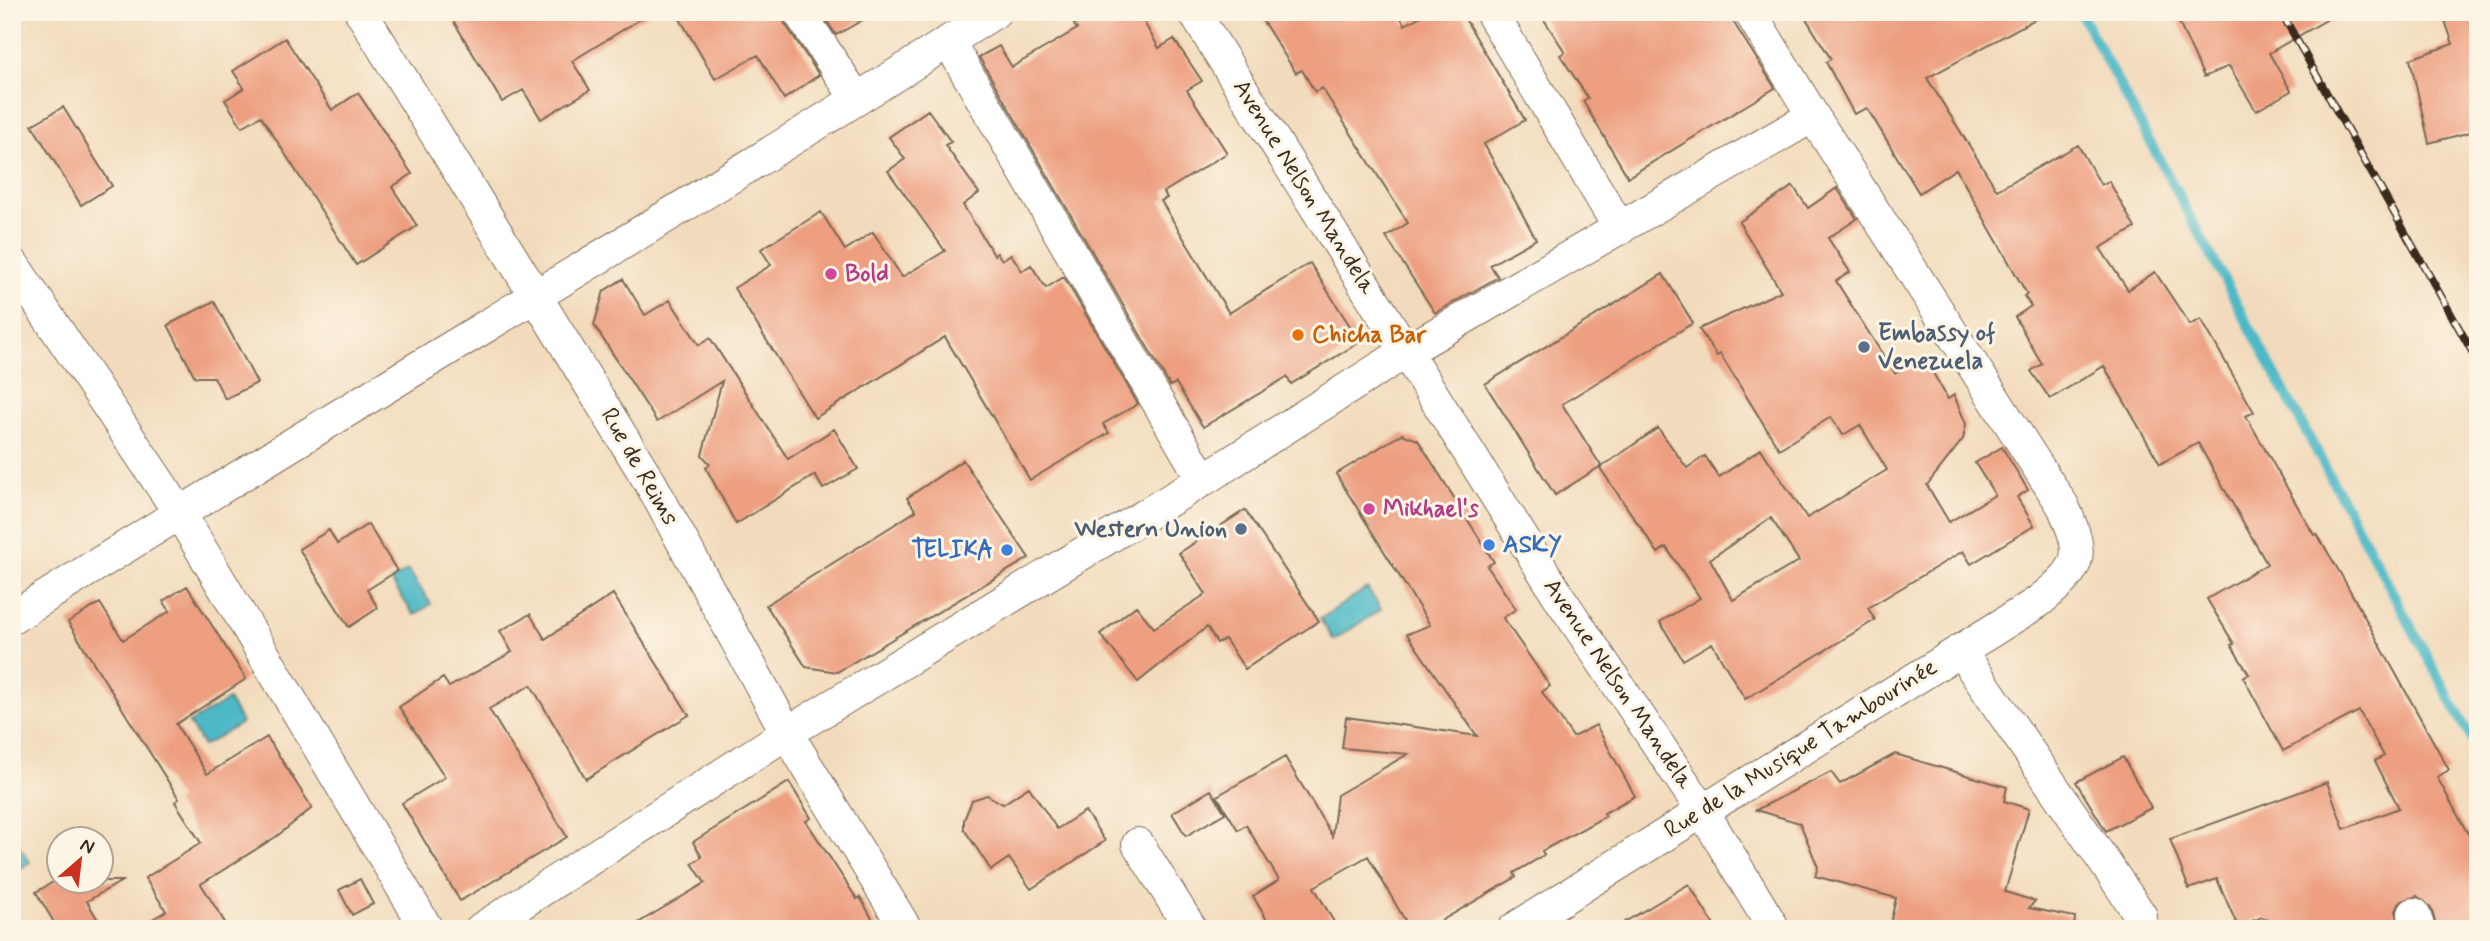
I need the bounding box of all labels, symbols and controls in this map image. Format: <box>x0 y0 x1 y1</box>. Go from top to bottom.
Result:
street label: Avenue Nelson Mandela <box>1225 74 1383 301</box>
place label: Bold <box>845 259 889 290</box>
marker: Bold <box>823 266 839 282</box>
place label: Embassy of Venezuela <box>1878 318 1995 377</box>
place label: Chicha Bar <box>1312 320 1427 351</box>
marker: Chicha Bar <box>1290 327 1306 343</box>
marker: Embassy of Venezuela <box>1856 339 1872 355</box>
street label: Rue de Reims <box>593 403 685 532</box>
place label: Mikhael's <box>1383 494 1479 525</box>
marker: Mikhael's <box>1361 501 1377 517</box>
place label: Western Union <box>1074 514 1227 545</box>
marker: Western Union <box>1233 521 1249 537</box>
place label: ASKY <box>1503 530 1562 561</box>
place label: TELIKA <box>912 535 993 566</box>
marker: ASKY <box>1481 537 1497 553</box>
marker: TELIKA <box>999 542 1015 558</box>
street label: Avenue Nelson Mandela <box>1536 573 1700 796</box>
street label: Rue de la Musique Tambourinée <box>1659 652 1943 846</box>
north arrow <box>46 825 116 895</box>
text: N <box>76 832 99 860</box>

